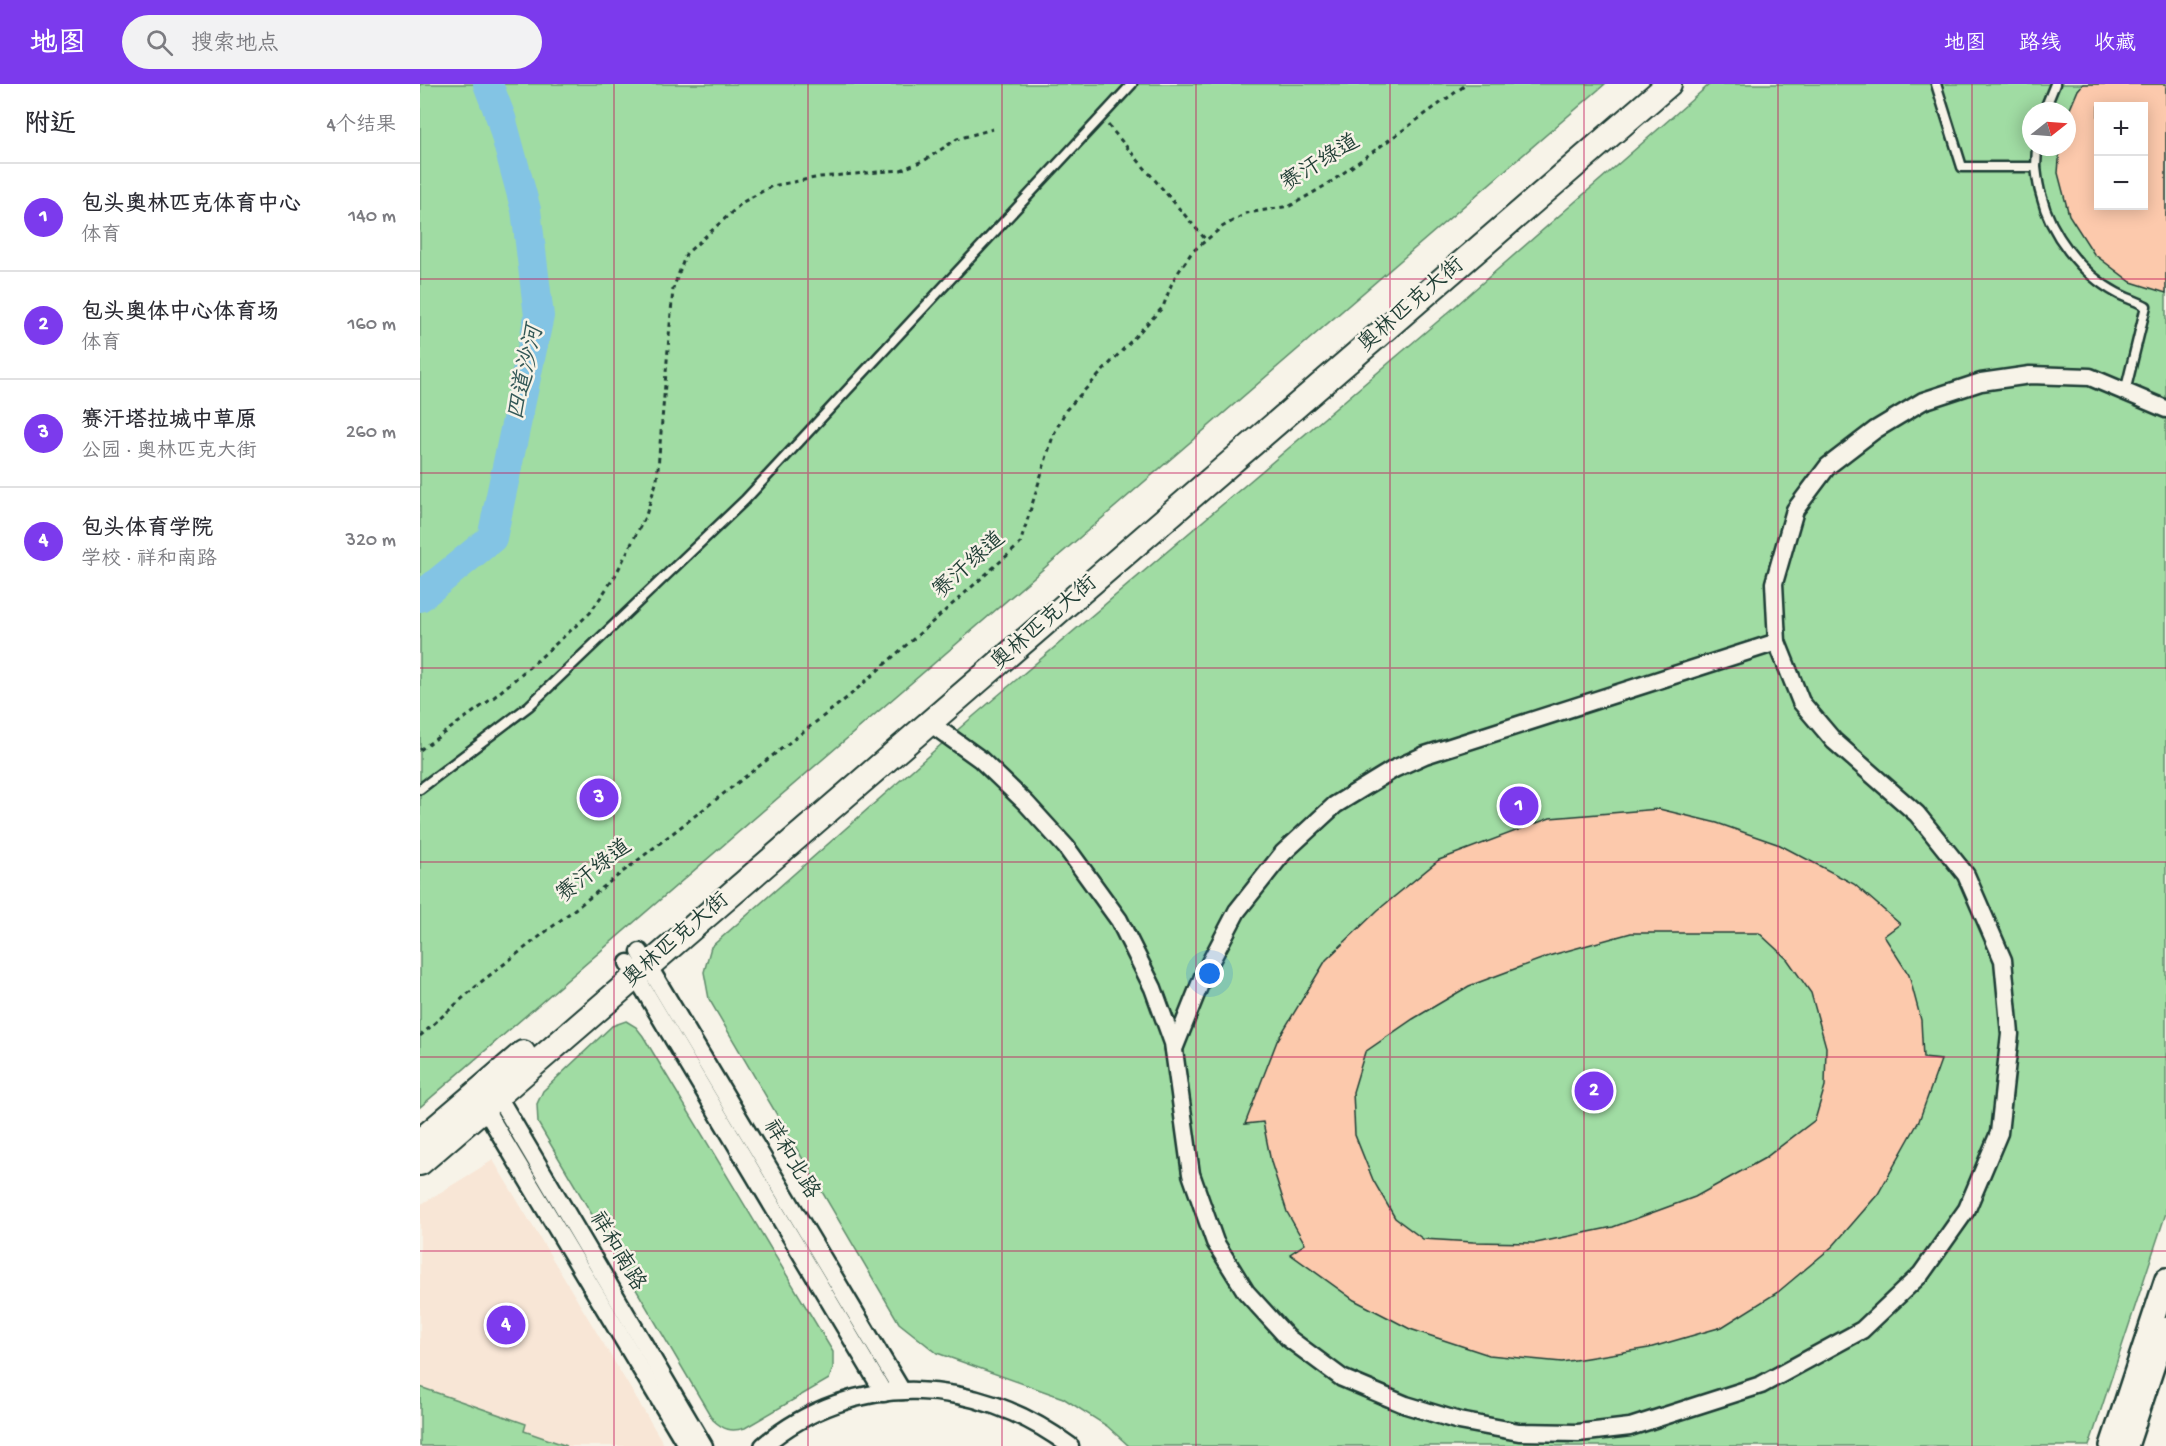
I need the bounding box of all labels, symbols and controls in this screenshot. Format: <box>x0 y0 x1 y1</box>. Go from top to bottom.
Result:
search box <box>122 15 542 69</box>
icon: search <box>143 26 176 59</box>
text: 地图 <box>30 29 86 62</box>
text: 搜索地点 <box>191 32 279 58</box>
text: 地图 <box>1944 33 1986 58</box>
text: 路线 <box>2019 33 2061 58</box>
text: 收藏 <box>2094 33 2136 58</box>
north arrow <box>2022 102 2076 156</box>
map controls <box>2094 102 2148 210</box>
button: + <box>2094 102 2148 156</box>
text: 附近 <box>24 111 76 142</box>
text: 4个结果 <box>327 115 396 138</box>
street label: 赛汗绿道 <box>1276 128 1365 198</box>
button: − <box>2094 156 2148 210</box>
text: 包头奥林匹克体育中心 <box>81 193 301 219</box>
text: 1 <box>39 206 48 229</box>
text: 140 m <box>348 206 396 229</box>
text: 体育 <box>81 225 121 248</box>
street label: 奥林匹克大街 <box>1352 251 1470 359</box>
text: 包头奥体中心体育场 <box>81 301 279 327</box>
text: 2 <box>39 314 48 337</box>
text: 160 m <box>347 314 396 337</box>
water label: 四道沙河 <box>502 319 552 423</box>
text: 体育 <box>81 333 121 356</box>
text: 赛汗塔拉城中草原 <box>81 409 257 435</box>
text: 3 <box>38 422 49 445</box>
text: 260 m <box>346 422 396 445</box>
text: 公园 · 奥林匹克大街 <box>81 441 257 464</box>
text: 包头体育学院 <box>81 517 213 543</box>
street label: 赛汗绿道 <box>927 525 1011 605</box>
text: 4 <box>39 530 48 553</box>
text: 320 m <box>346 530 396 553</box>
text: 学校 · 祥和南路 <box>81 549 217 572</box>
street label: 奥林匹克大街 <box>985 569 1103 677</box>
pin: 3 <box>580 776 618 820</box>
pin: 1 <box>1500 784 1538 828</box>
street label: 赛汗绿道 <box>551 833 638 909</box>
street label: 奥林匹克大街 <box>617 886 735 994</box>
your location <box>1195 959 1224 988</box>
pin: 2 <box>1574 1068 1614 1114</box>
street label: 祥和北路 <box>756 1115 826 1204</box>
street label: 祥和南路 <box>582 1207 652 1296</box>
pin: 4 <box>486 1302 526 1348</box>

